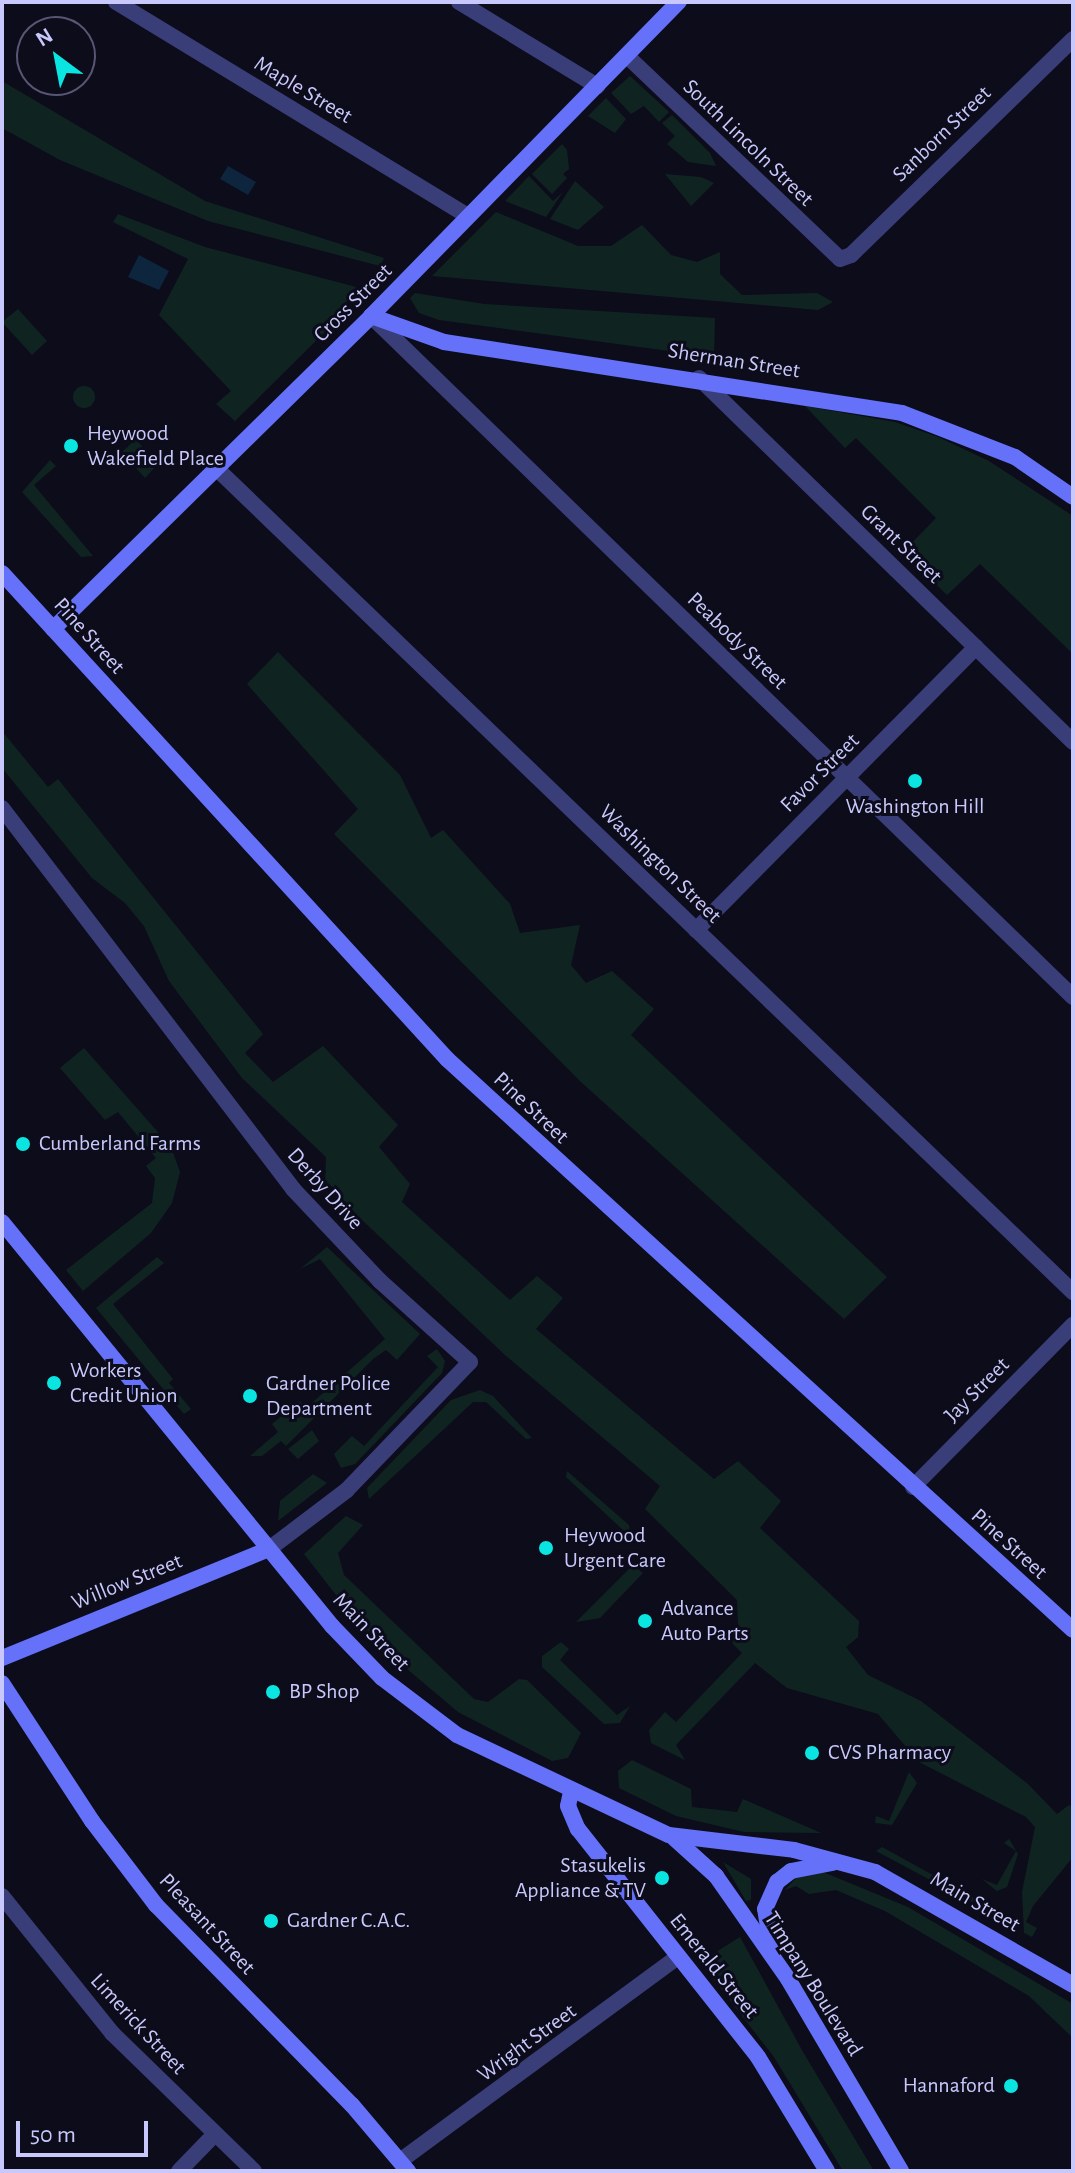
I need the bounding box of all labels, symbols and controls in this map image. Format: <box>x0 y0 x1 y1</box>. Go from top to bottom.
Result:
north arrow <box>16 16 96 96</box>
text: N <box>32 24 57 51</box>
street label: Maple Street <box>249 50 357 130</box>
street label: South Lincoln Street <box>677 74 819 212</box>
street label: Sanborn Street <box>887 80 997 188</box>
street label: Cross Street <box>308 258 398 348</box>
street label: Sherman Street <box>666 338 802 384</box>
place label: Heywood Wakefield Place <box>87 420 224 472</box>
marker: Heywood Wakefield Place <box>62 437 80 455</box>
street label: Grant Street <box>855 499 947 589</box>
street label: Peabody Street <box>681 587 793 695</box>
street label: Pine Street <box>48 592 130 680</box>
street label: Favor Street <box>775 728 865 818</box>
marker: Washington Hill <box>906 772 924 790</box>
place label: Washington Hill <box>845 794 985 820</box>
street label: Washington Street <box>593 799 727 929</box>
street label: Pine Street <box>488 1066 574 1150</box>
place label: Cumberland Farms <box>39 1131 201 1157</box>
marker: Cumberland Farms <box>14 1135 32 1153</box>
street label: Derby Drive <box>281 1143 369 1235</box>
street label: Jay Street <box>939 1352 1015 1428</box>
place label: Workers Credit Union <box>70 1357 178 1408</box>
place label: Gardner Police Department <box>266 1370 390 1422</box>
marker: Workers Credit Union <box>45 1374 63 1392</box>
marker: Gardner Police Department <box>241 1387 259 1405</box>
street label: Pine Street <box>965 1503 1053 1585</box>
place label: Heywood Urgent Care <box>564 1522 666 1574</box>
marker: Heywood Urgent Care <box>535 1537 557 1559</box>
street label: Willow Street <box>68 1548 186 1616</box>
street label: Main Street <box>327 1587 415 1677</box>
place label: Advance Auto Parts <box>661 1595 749 1646</box>
marker: Advance Auto Parts <box>636 1612 654 1630</box>
place label: BP Shop <box>289 1679 359 1705</box>
marker: BP Shop <box>264 1683 282 1701</box>
place label: CVS Pharmacy <box>828 1740 951 1766</box>
marker: CVS Pharmacy <box>803 1744 821 1762</box>
place label: Stasukelis Appliance & TV <box>515 1852 646 1904</box>
street label: Main Street <box>925 1866 1025 1938</box>
street label: Pleasant Street <box>153 1868 261 1980</box>
marker: Stasukelis Appliance & TV <box>653 1869 671 1887</box>
street label: Timpany Boulevard <box>758 1907 868 2061</box>
place label: Gardner C.A.C. <box>287 1908 410 1934</box>
street label: Emerald Street <box>664 1908 764 2024</box>
marker: Gardner C.A.C. <box>262 1912 280 1930</box>
street label: Limerick Street <box>85 1968 191 2080</box>
street label: Wright Street <box>472 1998 582 2088</box>
place label: Hannaford <box>903 2073 995 2099</box>
marker: Hannaford <box>1002 2077 1020 2095</box>
scale bar <box>20 2105 152 2155</box>
text: 50 m <box>30 2123 76 2147</box>

